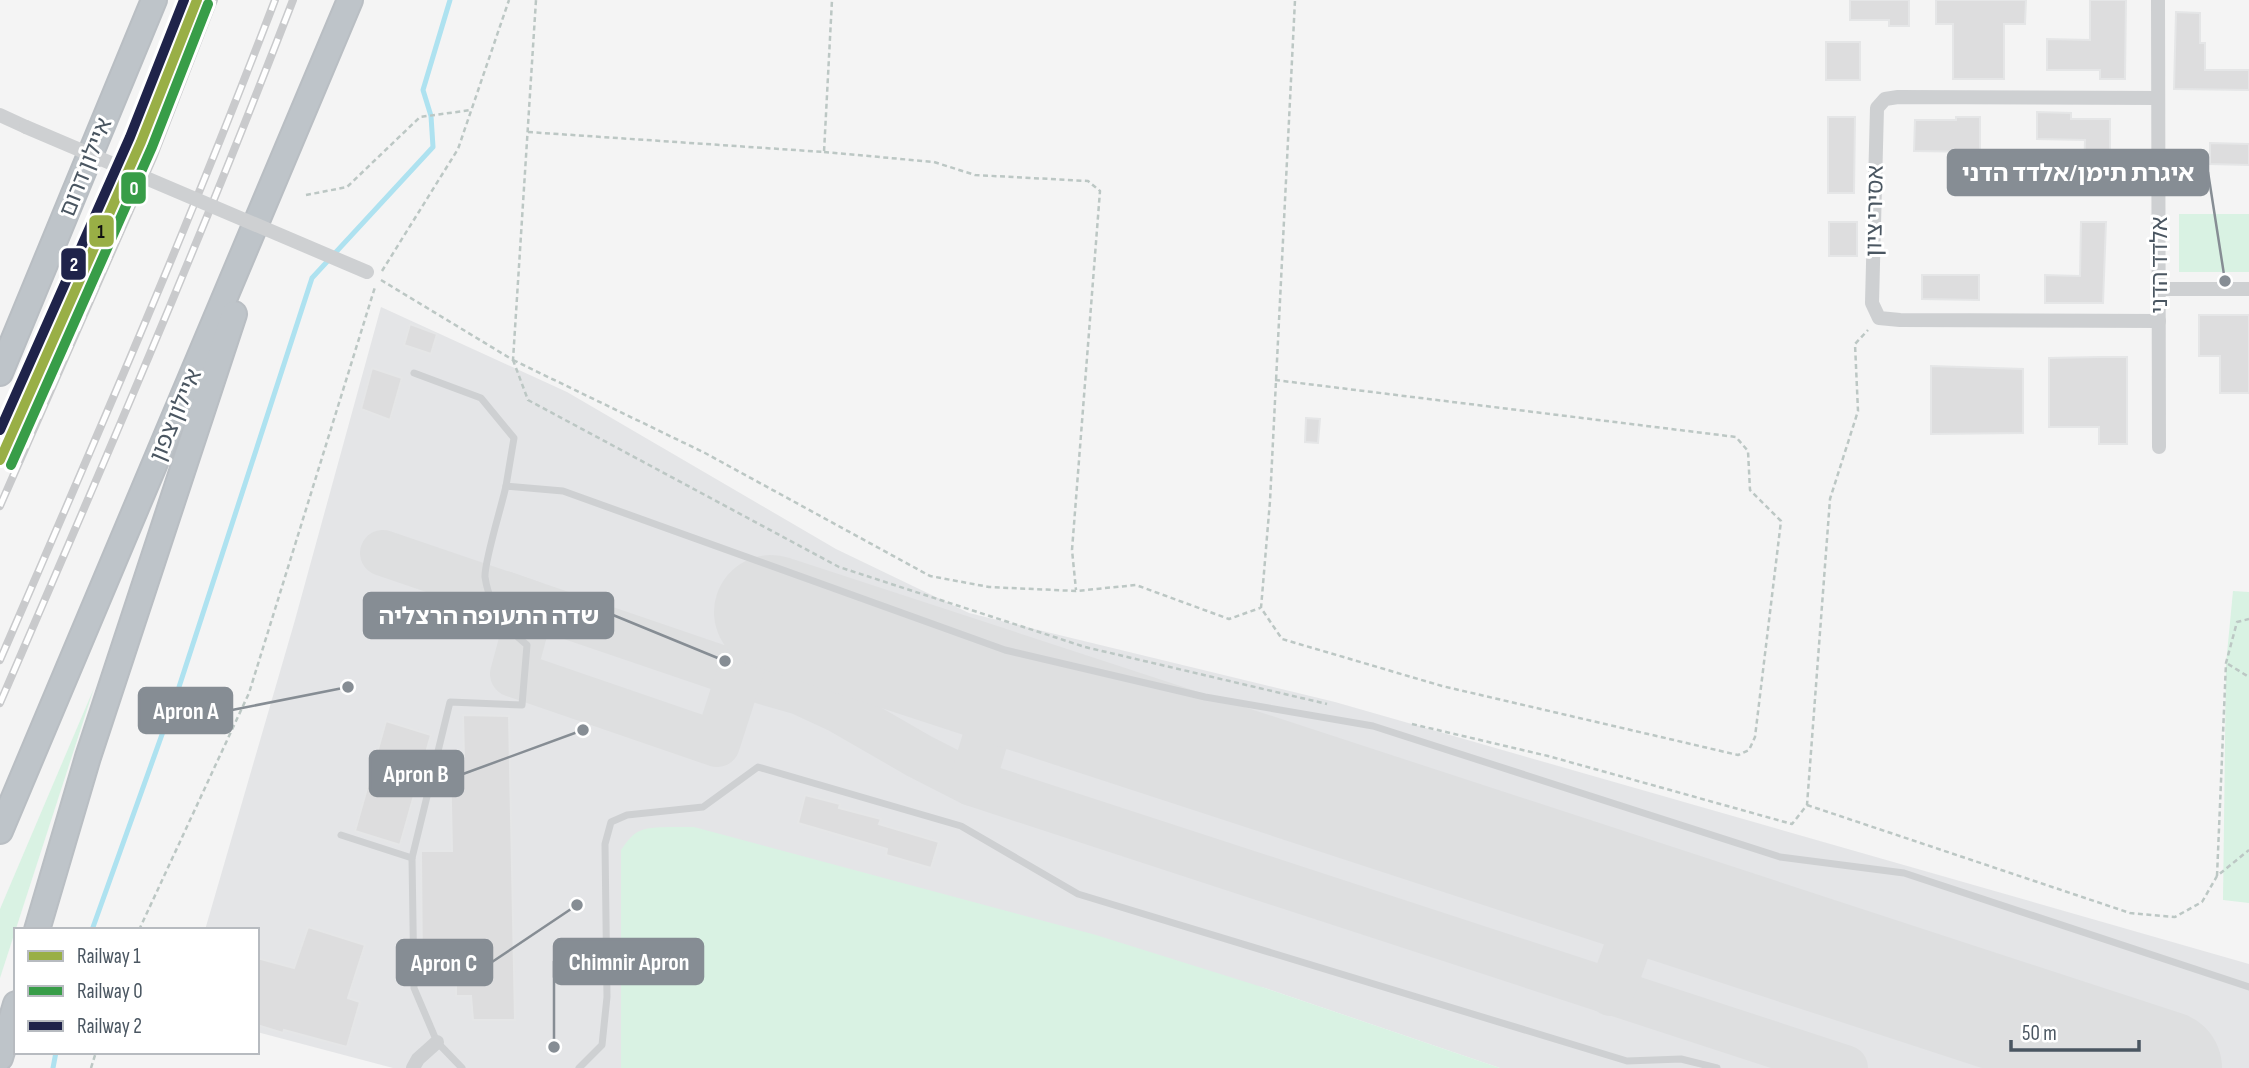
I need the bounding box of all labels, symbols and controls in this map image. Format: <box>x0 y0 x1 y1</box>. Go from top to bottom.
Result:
street label: איילון דרום <box>53 114 118 221</box>
callout: איגרת תימן/אלדד הדני <box>1948 150 2208 195</box>
text: איגרת תימן/אלדד הדני <box>1962 159 2194 188</box>
street label: אסירי ציון <box>1860 165 1890 257</box>
line badge: 0 <box>120 171 147 205</box>
text: 0 <box>129 178 139 201</box>
line badge: 1 <box>88 214 115 248</box>
street label: אלדד הדני <box>2146 216 2174 314</box>
text: 1 <box>97 221 105 244</box>
line badge: 2 <box>60 247 87 281</box>
text: 2 <box>70 254 78 277</box>
street label: איילון צפון <box>144 365 208 466</box>
callout: שדה התעופה הרצליה <box>364 593 613 638</box>
text: שדה התעופה הרצליה <box>379 602 599 631</box>
callout: Apron A <box>139 688 232 733</box>
text: Apron A <box>152 697 219 726</box>
callout: Apron B <box>370 751 463 796</box>
text: Apron B <box>382 760 449 789</box>
legend <box>14 928 259 1054</box>
callout: Chimnir Apron <box>554 939 703 984</box>
callout: Apron C <box>397 940 492 985</box>
text: Railway 1 <box>77 944 141 969</box>
text: Chimnir Apron <box>569 948 689 977</box>
text: Apron C <box>410 949 477 978</box>
text: Railway 0 <box>77 979 143 1004</box>
scale bar <box>2011 1009 2139 1052</box>
text: Railway 2 <box>77 1014 142 1039</box>
text: 50 m <box>2022 1021 2057 1046</box>

